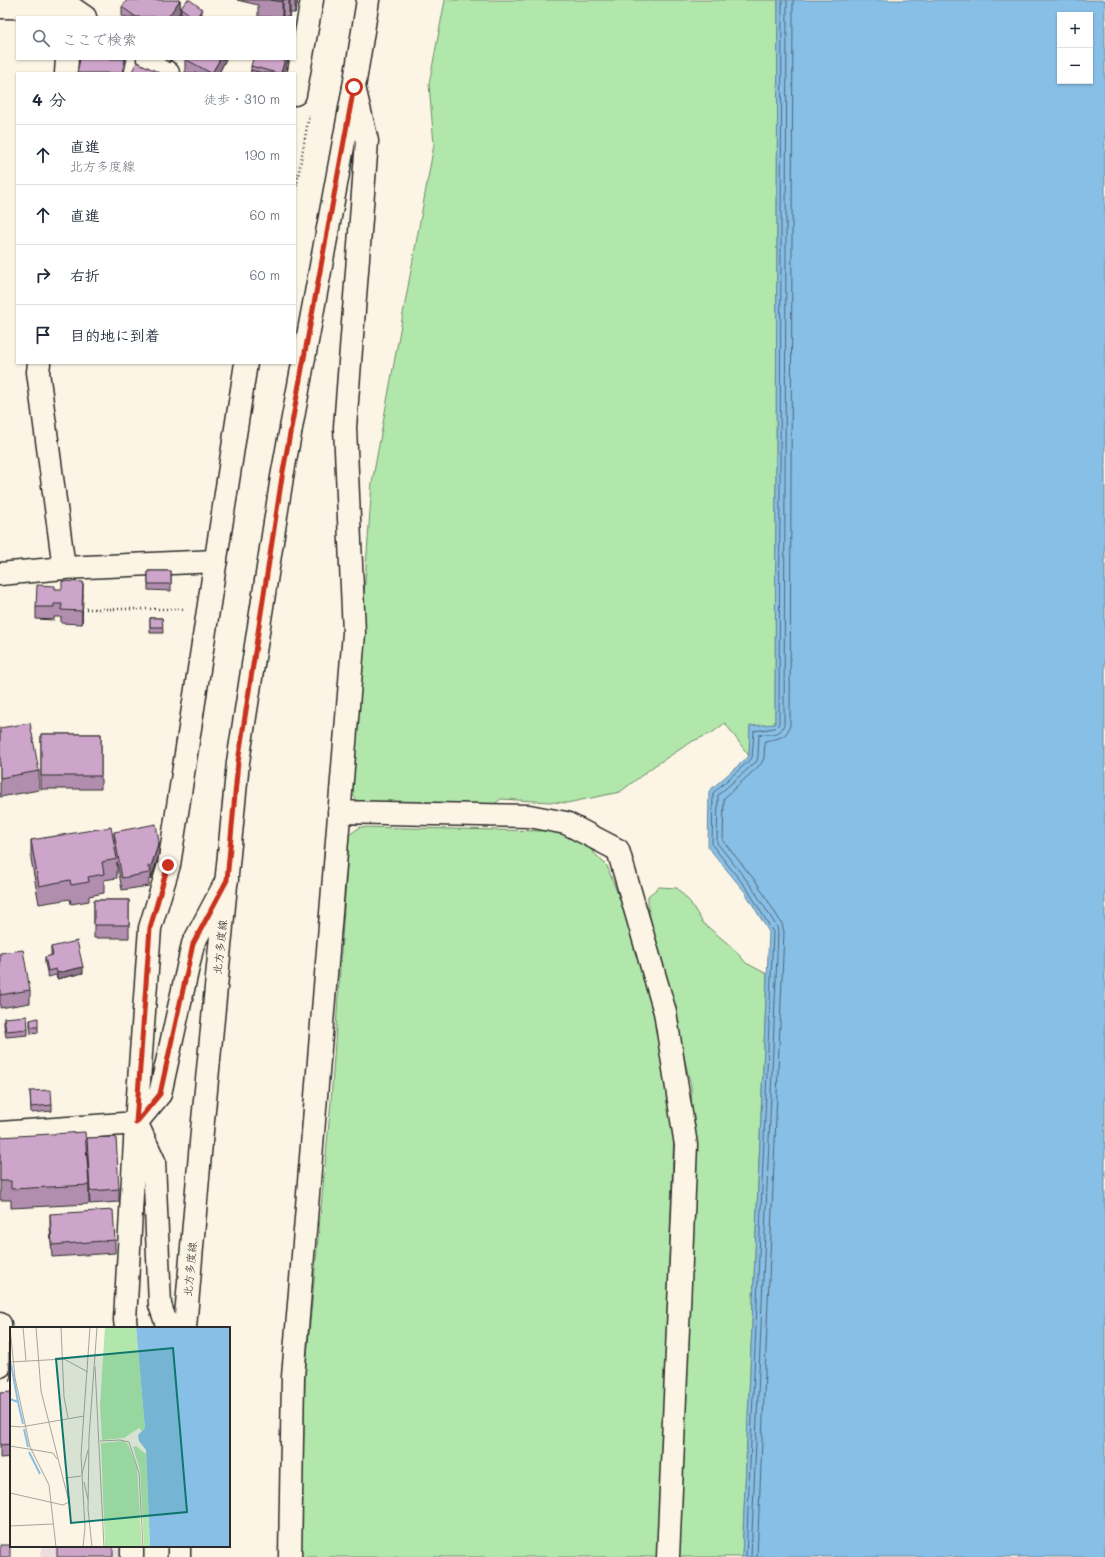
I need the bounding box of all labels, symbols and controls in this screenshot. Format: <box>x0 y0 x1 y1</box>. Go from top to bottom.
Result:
map controls <box>1057 12 1093 84</box>
button: + <box>1057 12 1093 48</box>
search box <box>16 16 296 60</box>
icon: search <box>30 27 52 49</box>
text: ここで検索 <box>62 29 137 49</box>
button: − <box>1057 48 1093 84</box>
route start <box>345 78 363 96</box>
text: 4 分 <box>32 88 66 110</box>
text: 徒歩 · 310 m <box>204 90 280 107</box>
text: 直進 <box>70 136 100 156</box>
icon: ahead <box>32 144 54 166</box>
text: 190 m <box>244 146 280 163</box>
text: 北方多度線 <box>70 157 135 174</box>
icon: ahead <box>32 204 54 226</box>
text: 直進 <box>70 205 100 225</box>
text: 60 m <box>250 206 280 223</box>
icon: right <box>32 264 54 286</box>
text: 右折 <box>70 265 100 285</box>
text: 60 m <box>250 266 280 283</box>
icon: arrive <box>32 324 54 346</box>
text: 目的地に到着 <box>70 325 160 345</box>
route end <box>159 856 177 874</box>
street label: 北方多度線 <box>209 919 230 975</box>
street label: 北方多度線 <box>180 1241 199 1297</box>
inset map <box>10 1327 230 1547</box>

